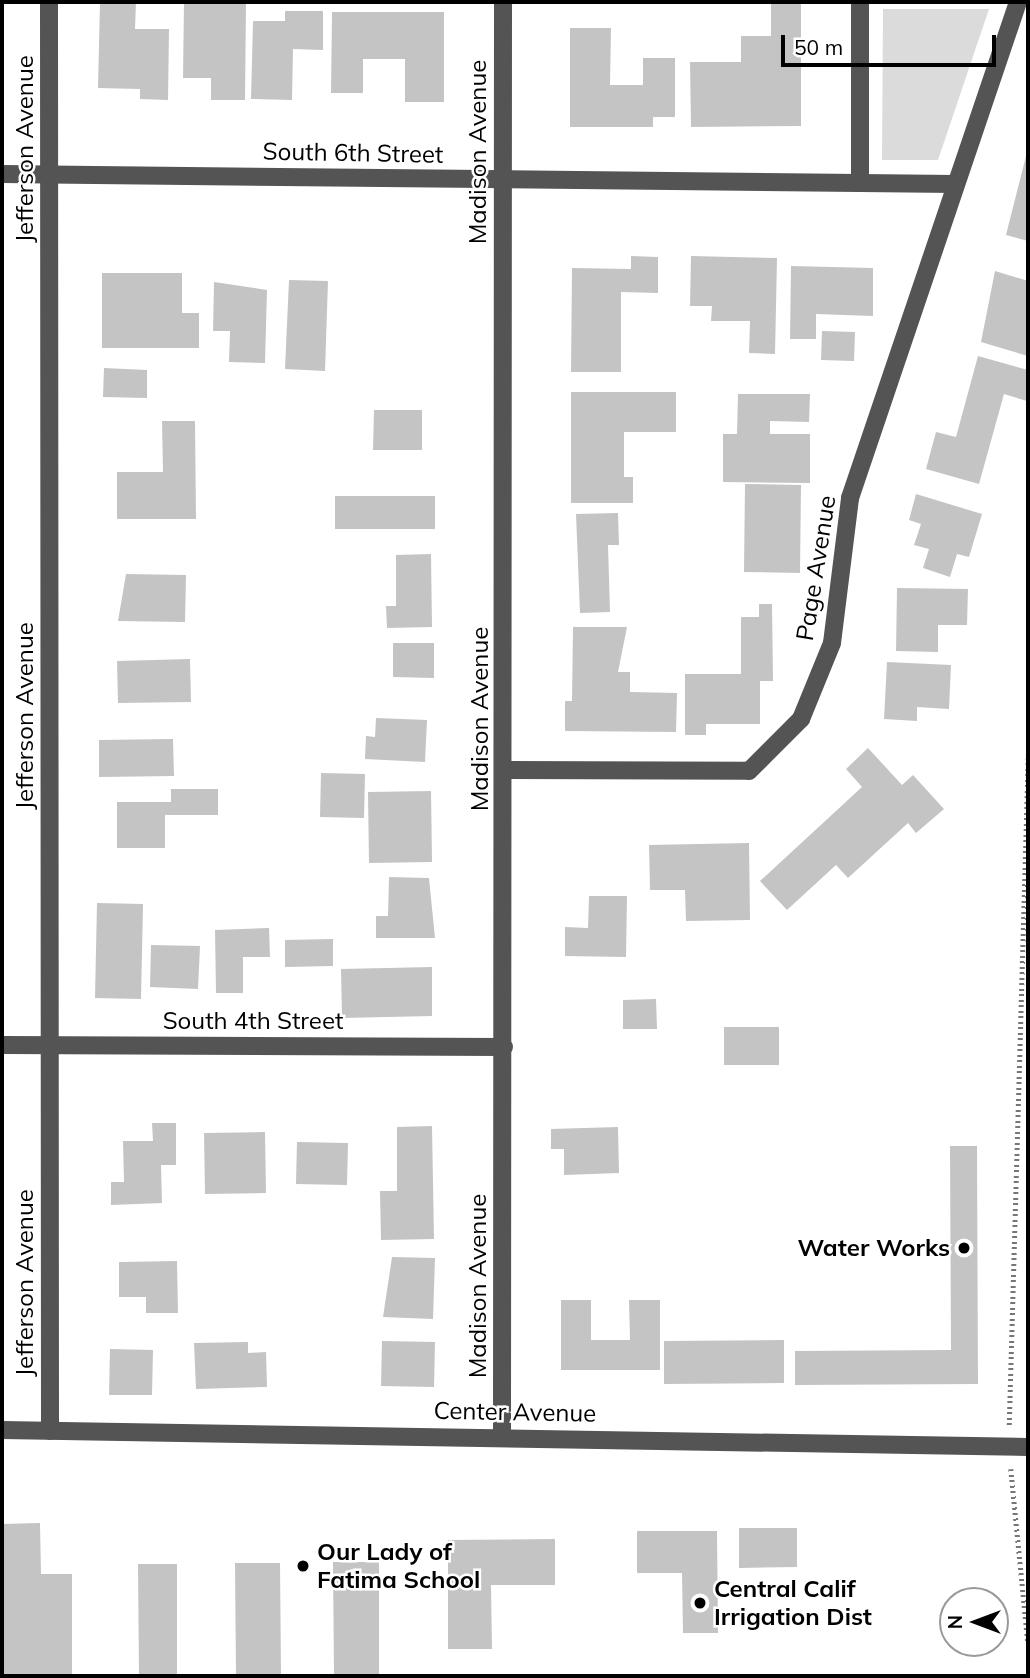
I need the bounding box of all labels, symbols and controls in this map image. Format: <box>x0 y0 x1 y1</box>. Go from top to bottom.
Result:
scale bar <box>785 21 1000 65</box>
text: 50 m <box>794 34 843 60</box>
street label: Jefferson Avenue <box>11 55 39 243</box>
street label: Madison Avenue <box>464 60 492 244</box>
street label: South 6th Street <box>262 137 444 169</box>
street label: Page Avenue <box>790 493 842 643</box>
street label: Jefferson Avenue <box>11 622 39 810</box>
street label: Madison Avenue <box>466 627 494 811</box>
street label: South 4th Street <box>163 1007 343 1035</box>
street label: Jefferson Avenue <box>11 1189 39 1377</box>
street label: Madison Avenue <box>464 1194 492 1378</box>
place label: Water Works <box>797 1234 950 1262</box>
marker: Water Works <box>956 1240 972 1256</box>
street label: Center Avenue <box>433 1396 597 1428</box>
place label: Our Lady of Fatima School <box>317 1538 480 1594</box>
marker: Our Lady of Fatima School <box>295 1558 311 1574</box>
place label: Central Calif Irrigation Dist <box>714 1575 872 1631</box>
north arrow <box>939 1587 1009 1657</box>
marker: Central Calif Irrigation Dist <box>692 1595 708 1611</box>
text: N <box>943 1615 967 1629</box>

